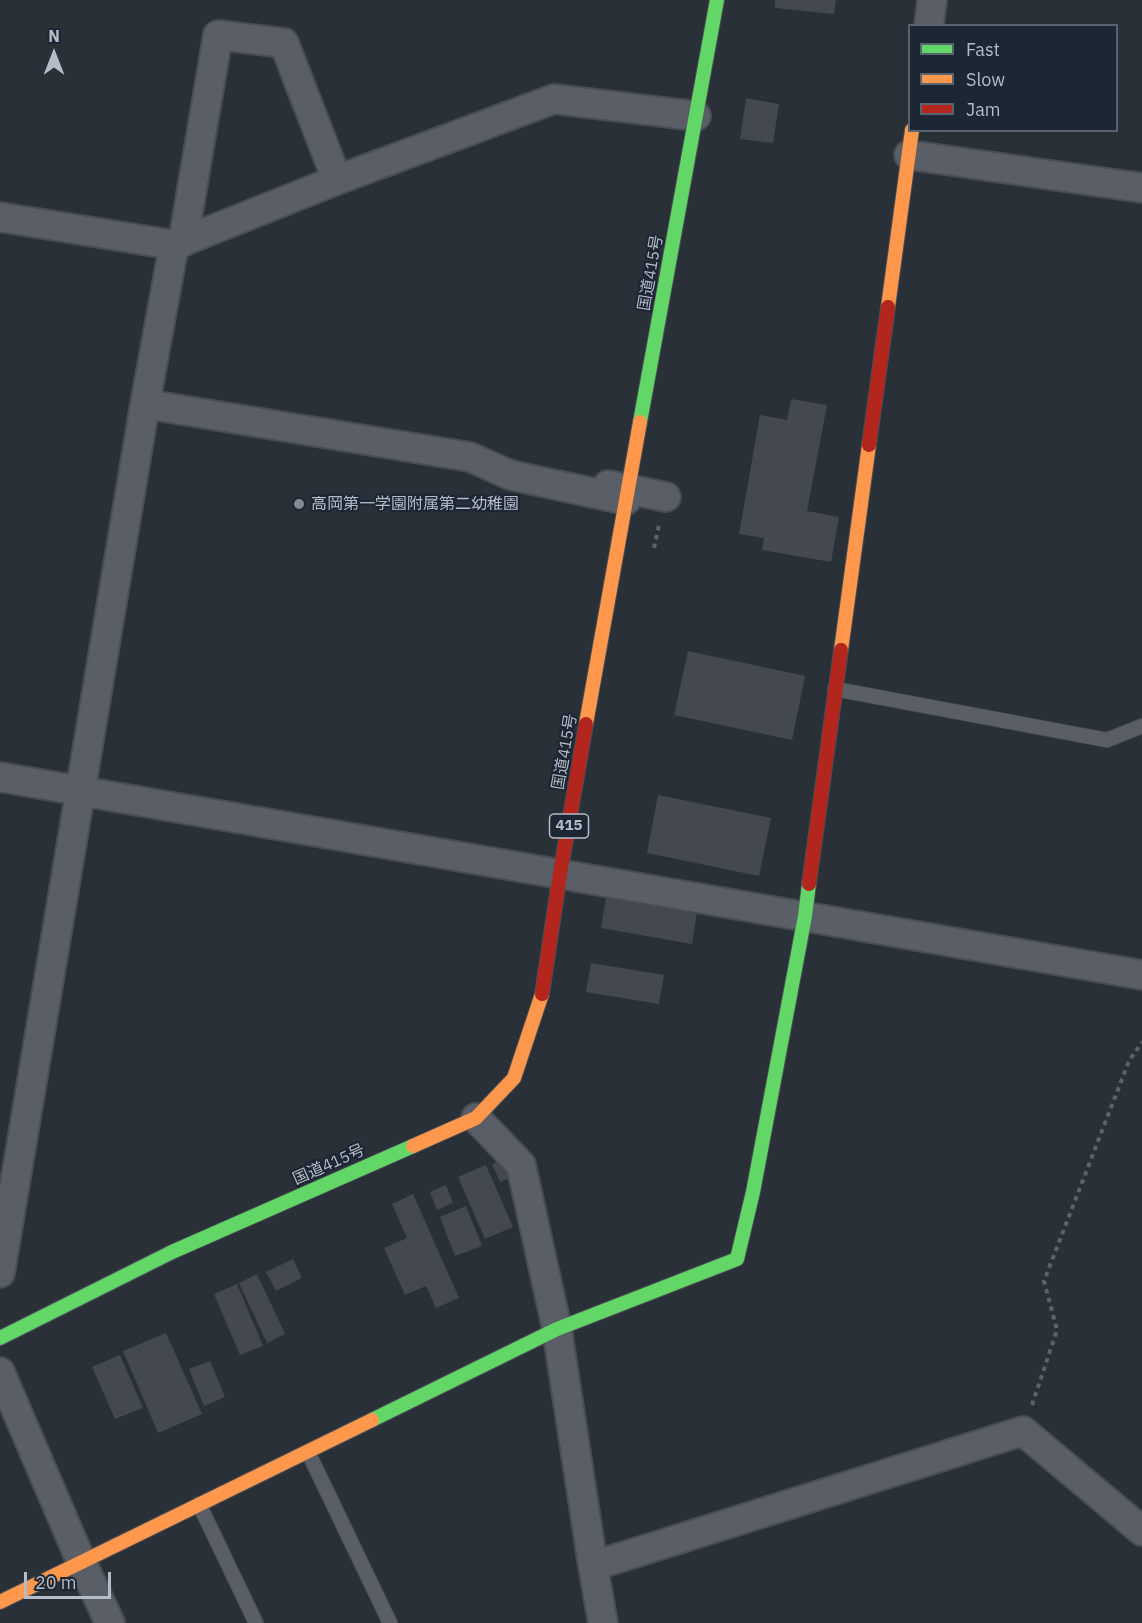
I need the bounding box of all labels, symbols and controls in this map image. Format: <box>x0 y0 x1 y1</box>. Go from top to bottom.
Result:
north arrow <box>24 24 84 84</box>
legend <box>908 24 1118 132</box>
text: N <box>48 26 60 46</box>
text: Fast <box>966 38 1000 61</box>
text: Slow <box>966 68 1005 91</box>
text: Jam <box>966 98 1001 121</box>
street label: 国道415号 <box>635 234 667 312</box>
place label: 高岡第一学園附属第二幼稚園 <box>311 494 519 514</box>
marker: 高岡第一学園附属第二幼稚園 <box>292 497 306 511</box>
street label: 国道415号 <box>549 713 581 791</box>
road number: 415 <box>550 814 588 838</box>
street label: 国道415号 <box>290 1141 368 1189</box>
scale bar <box>27 1560 114 1598</box>
text: 20 m <box>35 1571 77 1594</box>

